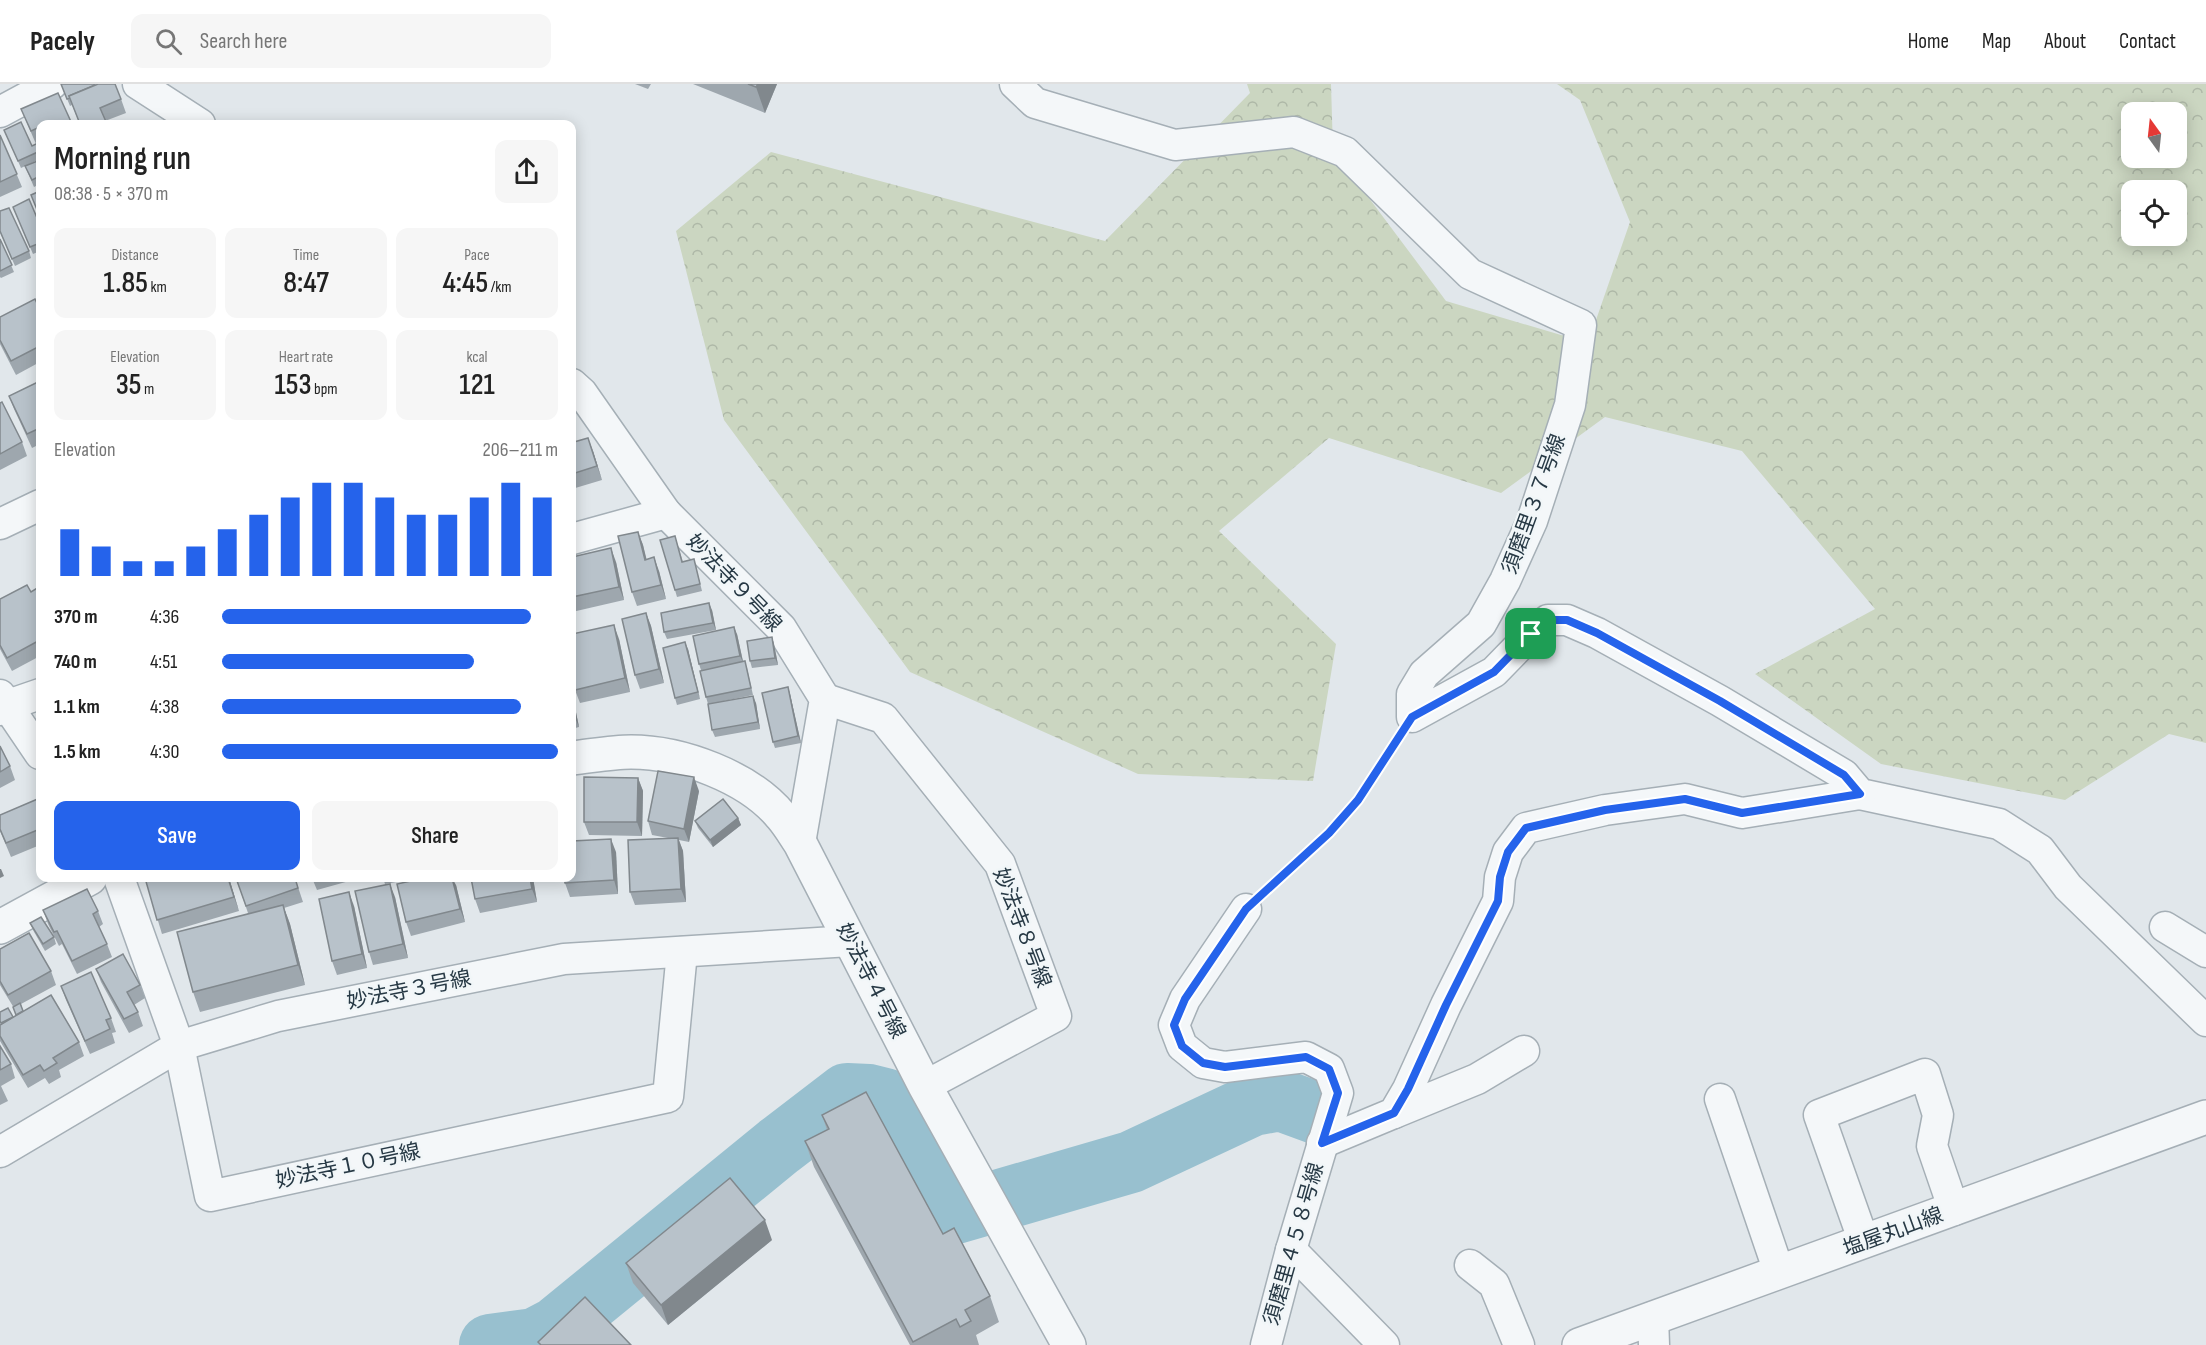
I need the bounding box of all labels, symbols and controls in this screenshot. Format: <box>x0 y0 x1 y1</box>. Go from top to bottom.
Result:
search box <box>131 14 551 68</box>
text: Pacely <box>30 25 95 58</box>
icon: search <box>152 25 185 58</box>
text: Search here <box>200 28 287 55</box>
text: Home <box>1908 29 1949 54</box>
text: Map <box>1982 29 2011 54</box>
text: About <box>2044 29 2086 54</box>
text: Contact <box>2119 29 2176 54</box>
north arrow <box>2121 102 2187 168</box>
map controls <box>2121 102 2187 246</box>
text: Morning run <box>54 139 191 179</box>
button: share <box>495 140 558 203</box>
button: locate <box>2121 180 2187 246</box>
text: 08:38 · 5 × 370 m <box>54 182 168 206</box>
text: Distance <box>111 246 159 265</box>
text: Time <box>293 246 319 265</box>
text: Pace <box>464 246 490 265</box>
text: 1.85 <box>103 265 148 301</box>
text: 8:47 <box>283 265 329 301</box>
text: 4:45 <box>442 265 488 301</box>
text: km <box>148 278 167 297</box>
text: /km <box>488 278 512 297</box>
text: Elevation <box>110 348 160 367</box>
text: Heart rate <box>279 348 333 367</box>
text: kcal <box>466 348 488 367</box>
text: 35 <box>116 367 141 403</box>
text: 153 <box>274 367 311 403</box>
text: 121 <box>459 367 495 403</box>
text: m <box>141 380 154 399</box>
text: bpm <box>311 380 338 399</box>
street label: 須磨里３７号線 <box>1497 431 1571 577</box>
text: Elevation <box>54 438 116 462</box>
text: 206–211 m <box>483 438 558 462</box>
street label: 妙法寺９号線 <box>681 529 787 637</box>
text: 370 m <box>54 605 98 629</box>
text: 4:36 <box>150 605 179 629</box>
pin <box>1505 608 1556 659</box>
icon: arrive <box>1514 617 1547 650</box>
text: 740 m <box>54 650 97 674</box>
text: 4:51 <box>150 650 177 674</box>
text: 1.1 km <box>54 695 100 719</box>
text: 4:38 <box>150 695 179 719</box>
text: 1.5 km <box>54 740 100 764</box>
text: 4:30 <box>150 740 179 764</box>
button: Save <box>54 801 300 870</box>
button: Share <box>312 801 558 870</box>
street label: 妙法寺８号線 <box>988 865 1056 991</box>
street label: 妙法寺４号線 <box>831 919 911 1043</box>
street label: 妙法寺３号線 <box>345 966 473 1014</box>
street label: 妙法寺１０号線 <box>274 1138 422 1194</box>
street label: 須磨里４５８号線 <box>1259 1160 1329 1328</box>
street label: 塩屋丸山線 <box>1839 1202 1947 1262</box>

